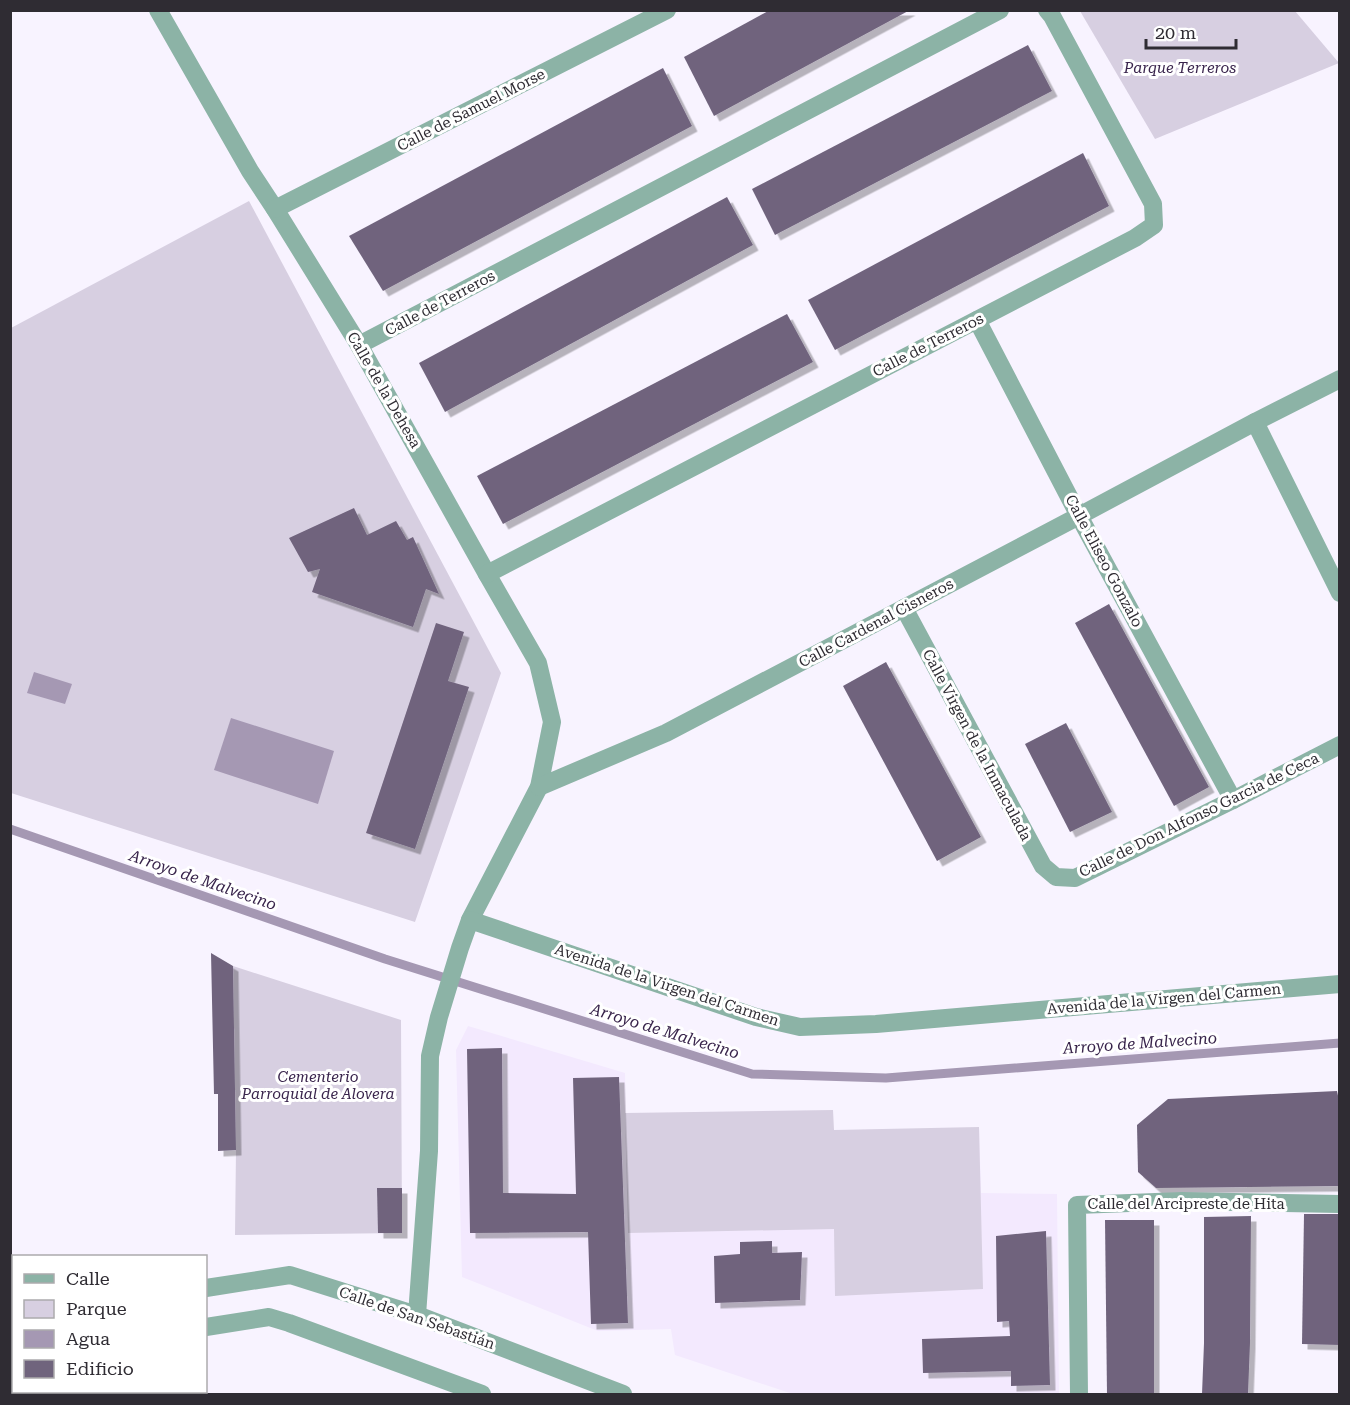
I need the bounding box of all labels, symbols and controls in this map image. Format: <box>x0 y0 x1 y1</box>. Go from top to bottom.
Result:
scale bar <box>1146 12 1236 50</box>
text: 20 m <box>1155 22 1196 43</box>
park label: Parque Terreros <box>1123 59 1236 77</box>
street label: Calle de Samuel Morse <box>394 65 548 155</box>
street label: Calle de Terreros <box>382 266 498 340</box>
street label: Calle de Terreros <box>870 309 986 381</box>
street label: Calle de la Dehesa <box>343 329 425 451</box>
street label: Calle Eliseo Gonzalo <box>1061 492 1147 630</box>
street label: Calle Cardenal Cisneros <box>796 575 956 671</box>
street label: Calle Virgen de la Inmaculada <box>919 646 1035 844</box>
street label: Calle de Don Alfonso Garcia de Ceca <box>1076 749 1322 881</box>
water label: Arroyo de Malvecino <box>126 846 279 914</box>
street label: Avenida de la Virgen del Carmen <box>553 940 782 1030</box>
street label: Avenida de la Virgen del Carmen <box>1046 980 1282 1018</box>
water label: Arroyo de Malvecino <box>587 999 742 1063</box>
water label: Arroyo de Malvecino <box>1061 1028 1218 1058</box>
park label: Cementerio Parroquial de Alovera <box>240 1068 395 1103</box>
street label: Calle del Arcipreste de Hita <box>1087 1195 1285 1213</box>
legend <box>12 1255 207 1393</box>
text: Calle <box>66 1268 110 1289</box>
street label: Calle de San Sebastián <box>337 1283 498 1353</box>
text: Parque <box>66 1298 127 1319</box>
text: Agua <box>66 1328 110 1349</box>
text: Edificio <box>66 1358 134 1379</box>

